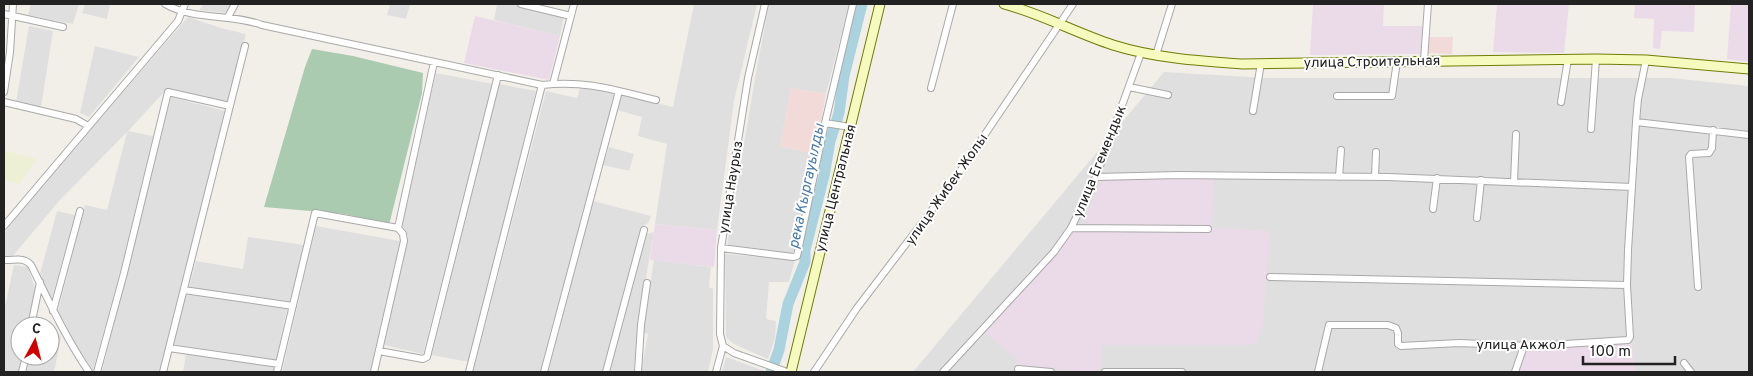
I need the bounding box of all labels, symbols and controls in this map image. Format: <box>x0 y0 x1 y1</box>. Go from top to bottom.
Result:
street label: улица Строительная <box>1304 53 1441 72</box>
street label: улица Егемендык <box>1070 103 1131 220</box>
water label: река Кыргауылды <box>785 121 830 251</box>
street label: улица Центральная <box>812 123 861 254</box>
street label: улица Жибек Жолы <box>902 131 992 249</box>
street label: улица Наурыз <box>716 139 747 235</box>
north arrow <box>10 316 60 366</box>
text: С <box>31 321 42 339</box>
scale bar <box>1583 334 1676 366</box>
street label: улица Акжол <box>1477 337 1565 354</box>
text: 100 m <box>1590 343 1631 362</box>

